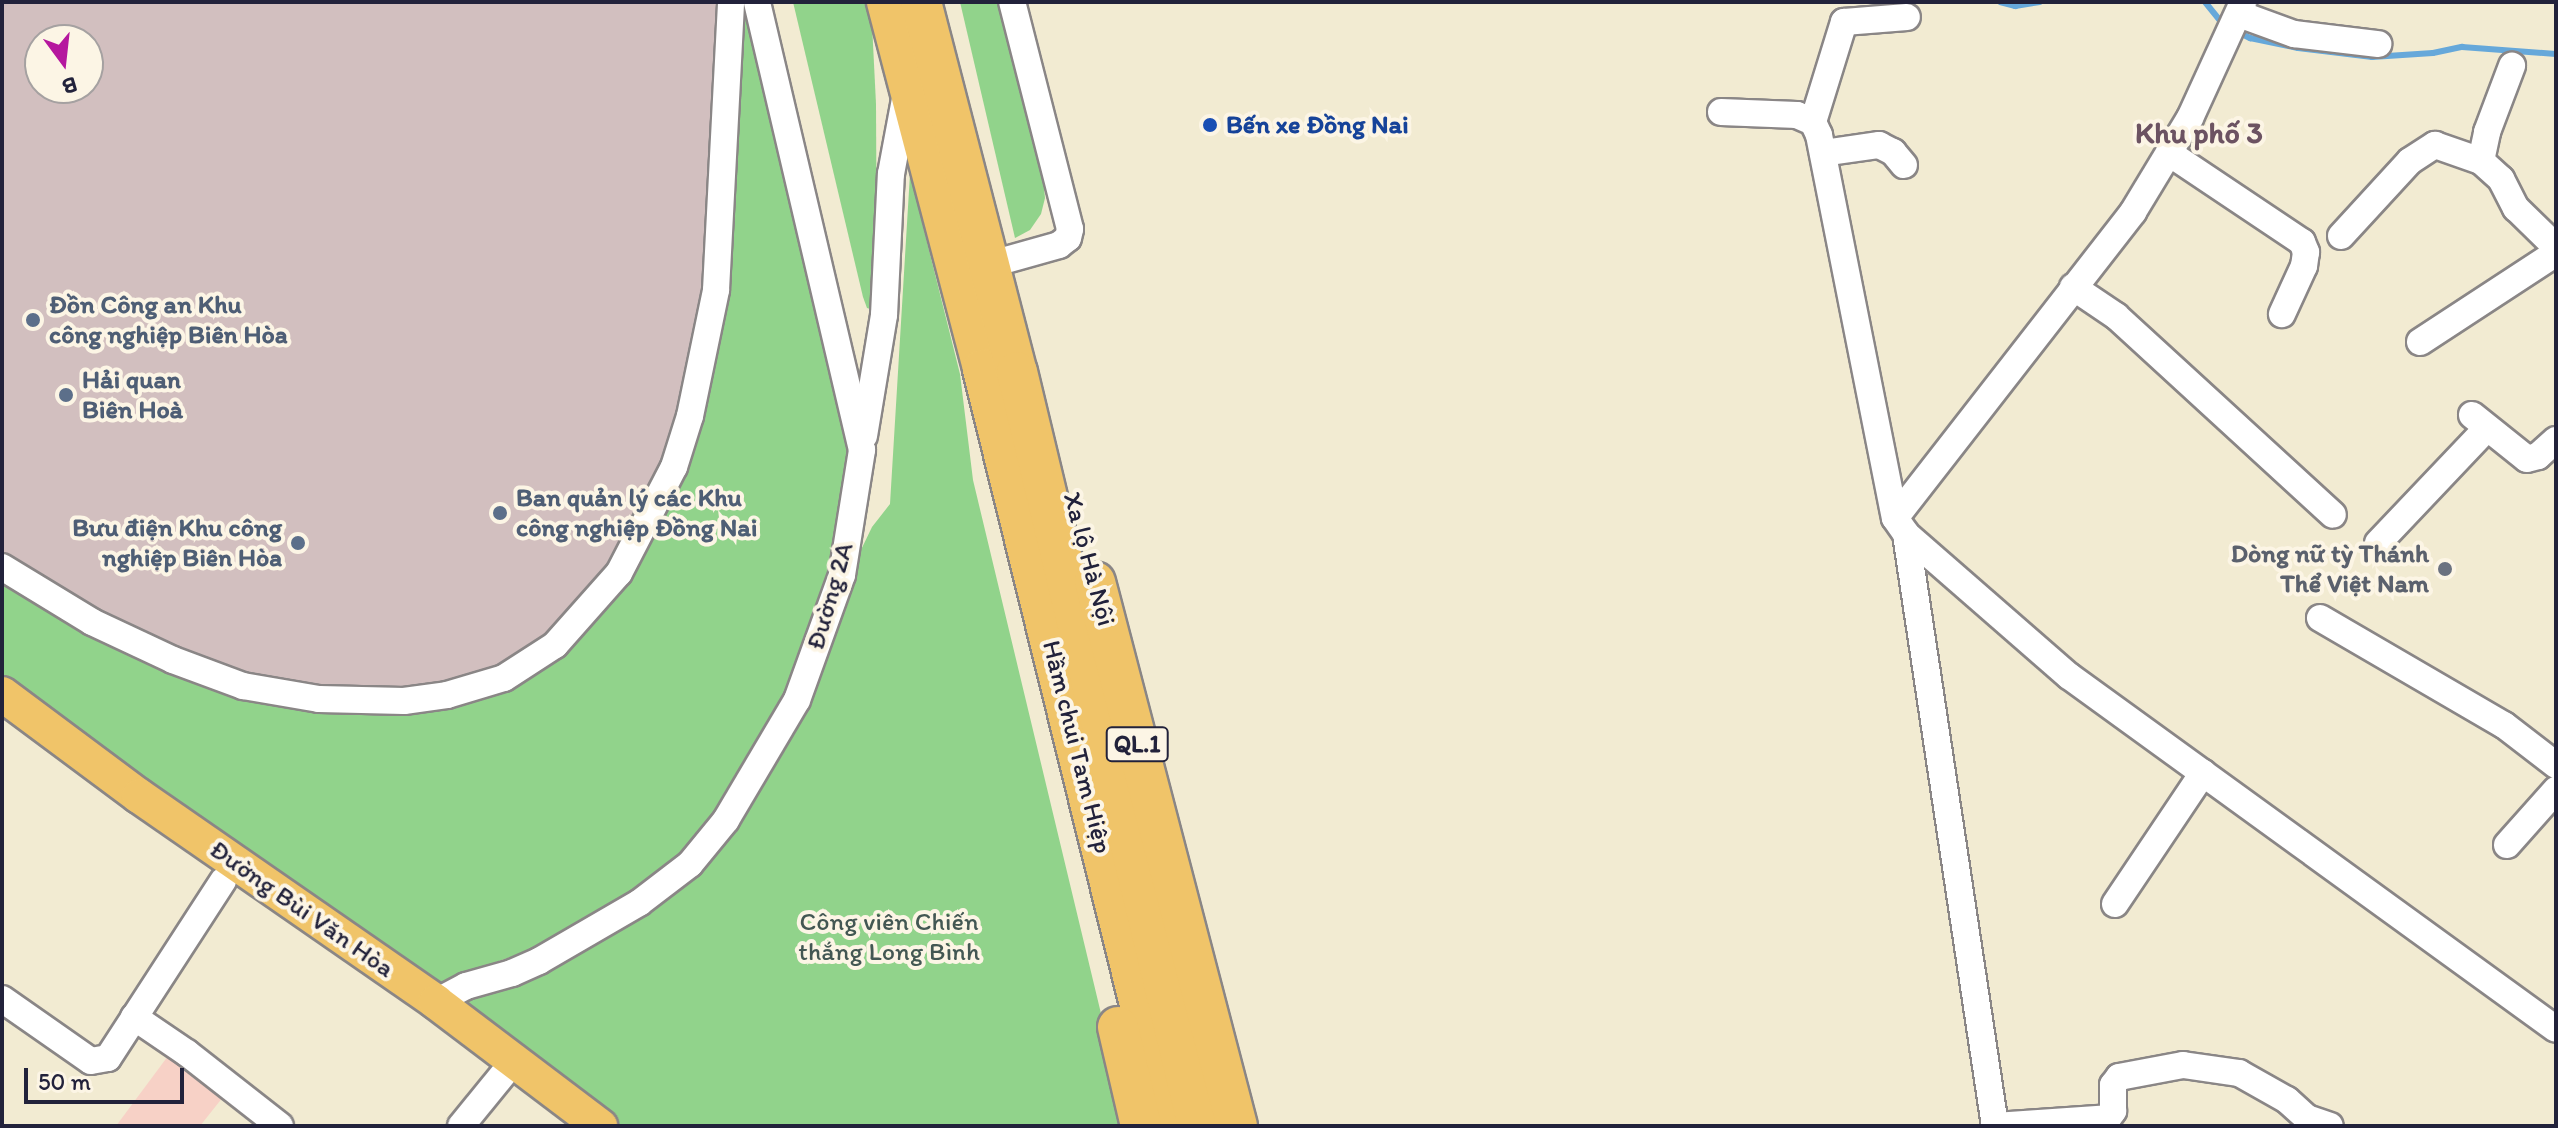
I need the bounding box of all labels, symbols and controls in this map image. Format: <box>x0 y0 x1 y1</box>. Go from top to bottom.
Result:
north arrow <box>24 24 104 104</box>
text: B <box>59 71 80 101</box>
place label: Bến xe Đồng Nai <box>1226 109 1409 141</box>
district label: Khu phố 3 <box>2135 115 2263 151</box>
marker: Bến xe Đồng Nai <box>1201 116 1219 134</box>
place label: Đồn Công an Khu công nghiệp Biên Hòa <box>49 289 289 350</box>
marker: Đồn Công an Khu công nghiệp Biên Hòa <box>24 311 42 329</box>
place label: Hải quan Biên Hoà <box>82 364 183 426</box>
marker: Hải quan Biên Hoà <box>57 386 75 404</box>
place label: Ban quản lý các Khu công nghiệp Đồng Nai <box>516 482 757 544</box>
street label: Xa lộ Hà Nội <box>1056 489 1122 629</box>
marker: Ban quản lý các Khu công nghiệp Đồng Nai <box>491 504 509 522</box>
place label: Bưu điện Khu công nghiệp Biên Hòa <box>72 512 282 574</box>
marker: Bưu điện Khu công nghiệp Biên Hòa <box>289 534 307 552</box>
place label: Dòng nữ tỳ Thánh Thể Việt Nam <box>2231 538 2429 600</box>
street label: Đường 2A <box>800 539 860 653</box>
marker: Dòng nữ tỳ Thánh Thể Việt Nam <box>2436 560 2454 578</box>
street label: Hầm chui Tam Hiệp <box>1036 639 1118 855</box>
road number: QL.1 <box>1105 724 1169 764</box>
street label: Đường Bùi Văn Hòa <box>204 834 400 984</box>
park label: Công viên Chiến thắng Long Bình <box>798 906 980 968</box>
scale bar <box>28 1052 188 1102</box>
text: 50 m <box>38 1067 91 1096</box>

